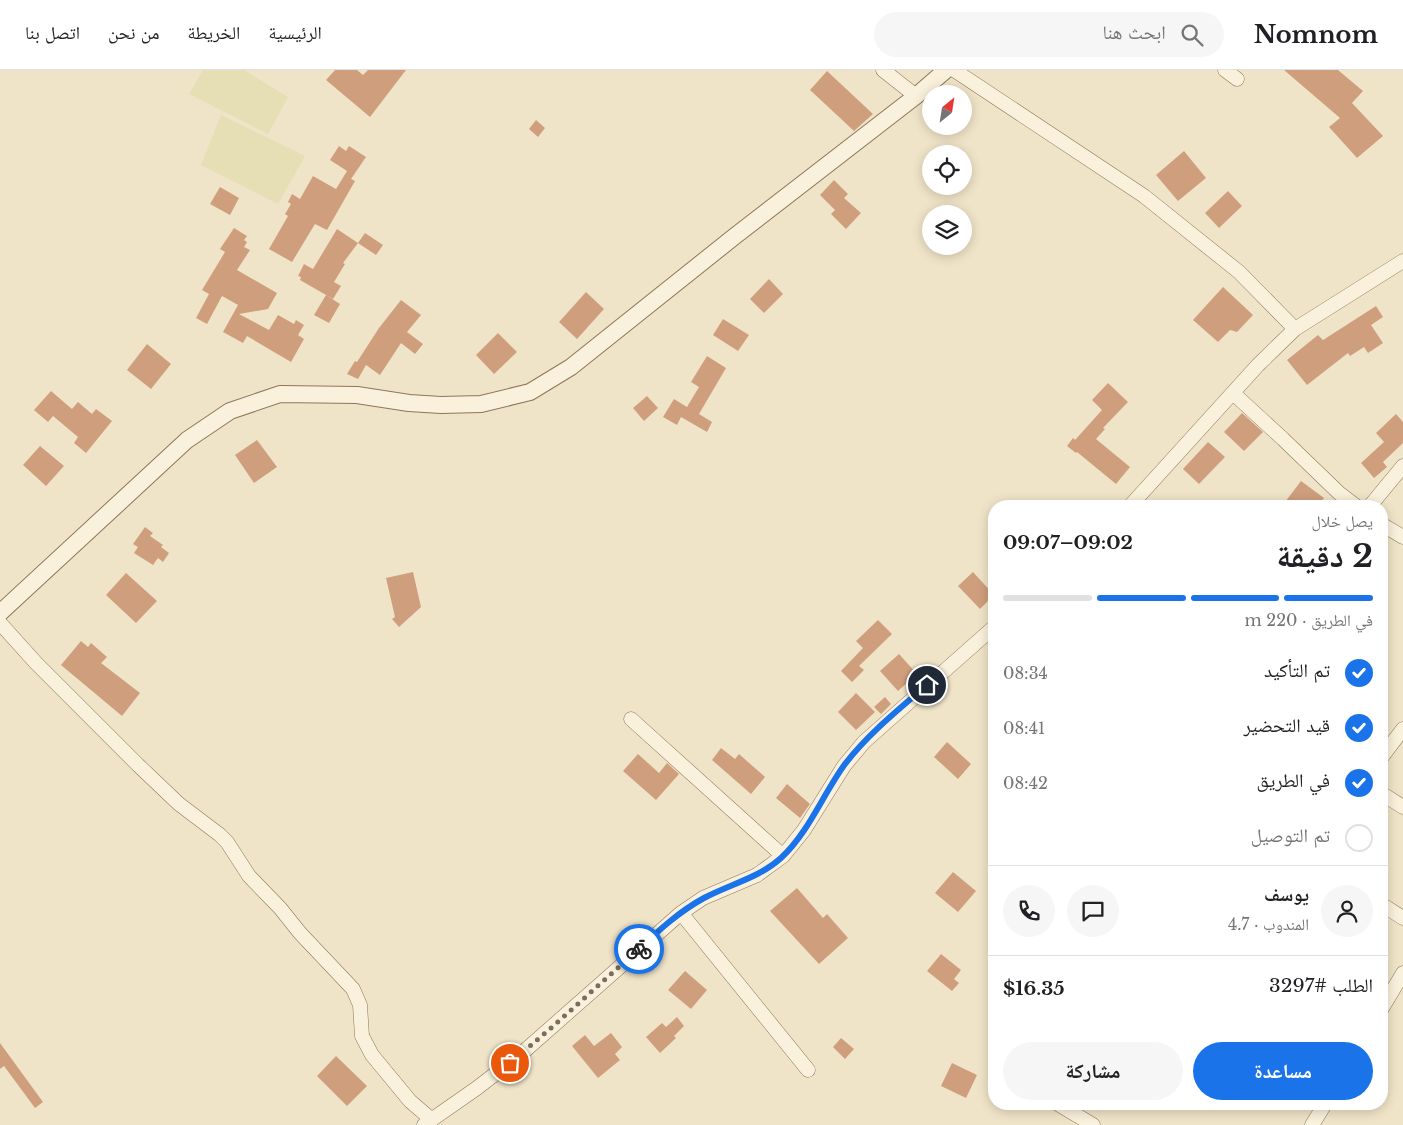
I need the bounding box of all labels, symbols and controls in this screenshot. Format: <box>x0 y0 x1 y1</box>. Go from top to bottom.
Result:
search box <box>874 12 1224 57</box>
text: Nomnom <box>1254 20 1378 49</box>
text: ابحث هنا <box>1102 21 1166 44</box>
icon: search <box>1178 21 1206 49</box>
text: اتصل بنا <box>25 22 80 44</box>
text: من نحن <box>108 22 159 44</box>
text: الخريطة <box>187 22 240 44</box>
text: الرئيسية <box>268 22 322 44</box>
north arrow <box>922 85 972 135</box>
map controls <box>922 85 972 255</box>
button: locate <box>922 145 972 195</box>
button: layers <box>922 205 972 255</box>
text: يصل خلال <box>1312 511 1373 531</box>
text: 09:02–09:07 <box>1003 531 1133 554</box>
text: 2 دقيقة <box>1276 536 1373 576</box>
text: في الطريق · 220 m <box>1245 610 1373 630</box>
text: تم التأكيد <box>1264 659 1330 682</box>
icon: check <box>1345 659 1373 687</box>
text: 08:34 <box>1003 663 1048 683</box>
pin <box>906 664 948 706</box>
icon: home <box>913 671 941 699</box>
text: قيد التحضير <box>1243 714 1330 737</box>
icon: check <box>1345 714 1373 742</box>
text: 08:41 <box>1003 718 1045 738</box>
text: في الطريق <box>1257 769 1330 792</box>
icon: check <box>1345 769 1373 797</box>
text: 08:42 <box>1003 773 1048 793</box>
text: تم التوصيل <box>1251 824 1330 847</box>
text: يوسف <box>1264 883 1309 906</box>
button: phone <box>1003 885 1055 937</box>
button: chat <box>1067 885 1119 937</box>
button: person <box>1321 885 1373 937</box>
text: المندوب · 4.7 <box>1228 914 1309 934</box>
courier <box>614 924 664 974</box>
icon: bike <box>625 935 653 963</box>
text: الطلب #3297 <box>1269 974 1373 997</box>
text: $16.35 <box>1003 977 1065 1000</box>
pin <box>489 1042 531 1084</box>
button: مشاركة <box>1003 1042 1183 1100</box>
button: مساعدة <box>1193 1042 1373 1100</box>
icon: bag <box>496 1049 524 1077</box>

